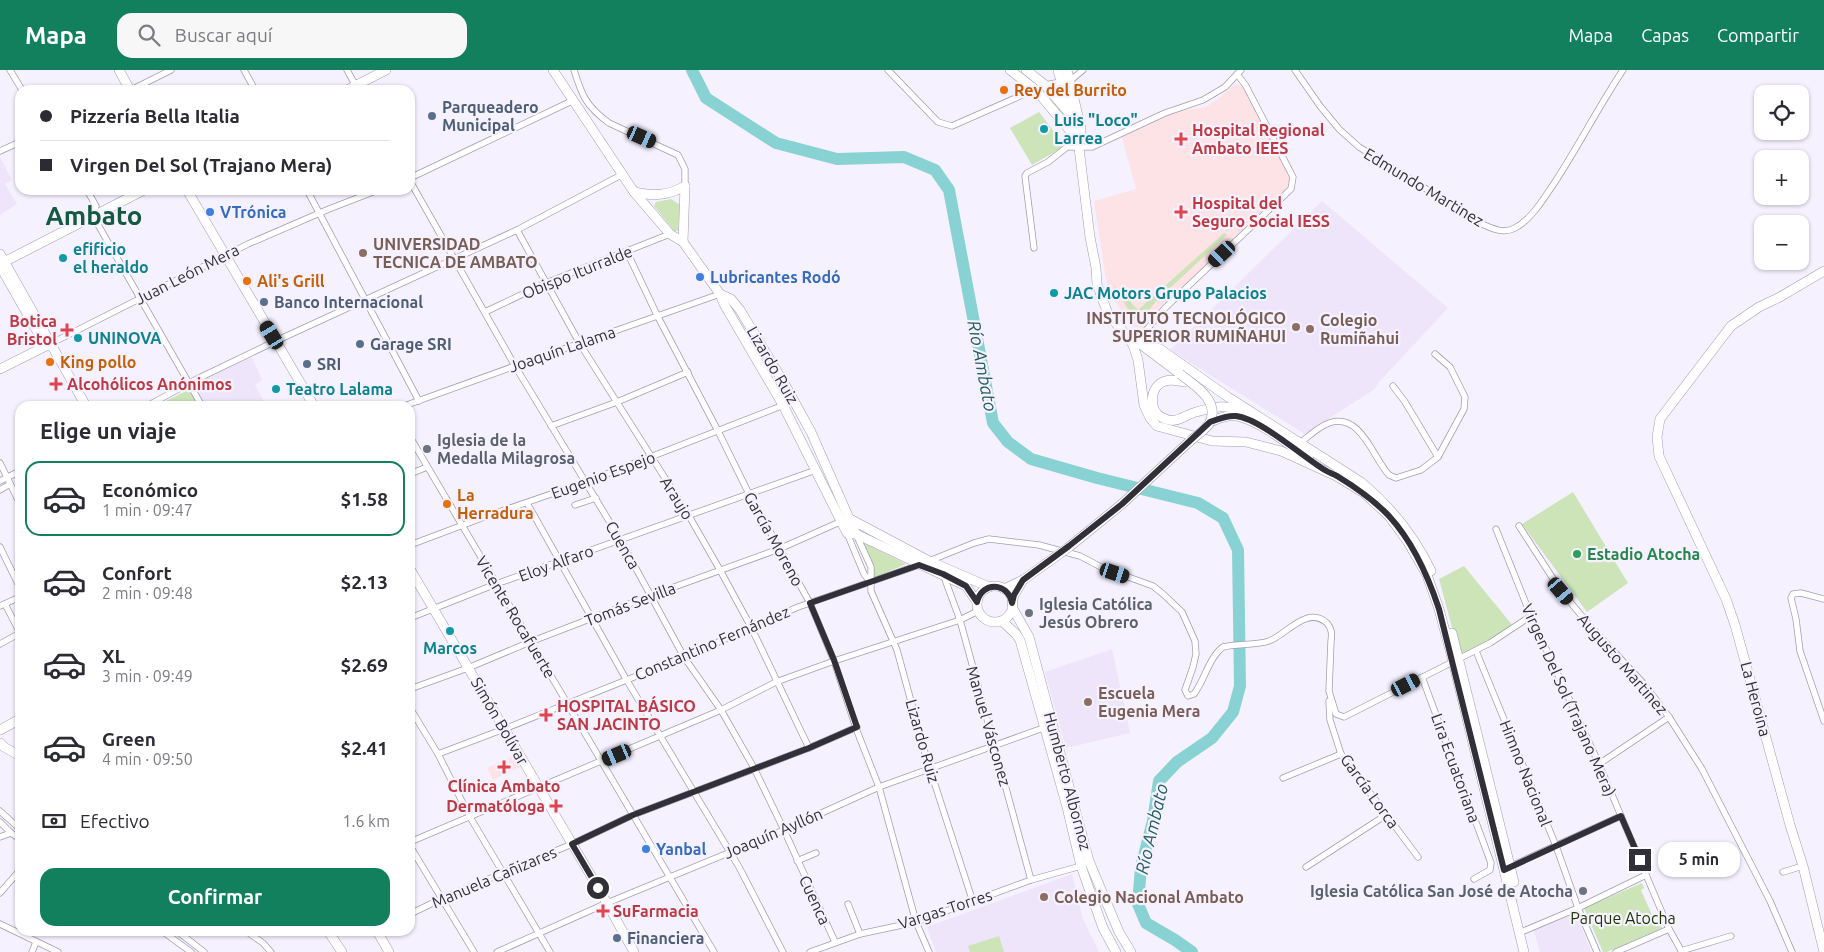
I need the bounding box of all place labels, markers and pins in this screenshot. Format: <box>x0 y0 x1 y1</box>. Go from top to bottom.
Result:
place label: Rey del Burrito <box>1014 81 1127 99</box>
marker: Rey del Burrito <box>998 84 1010 96</box>
place label: Parqueadero Municipal <box>442 98 539 134</box>
marker: Parqueadero Municipal <box>426 110 438 122</box>
place label: Luis "Loco" Larrea <box>1054 111 1138 147</box>
place label: Hospital Regional Ambato IEES <box>1192 121 1325 157</box>
marker: Luis "Loco" Larrea <box>1038 123 1050 135</box>
marker: Hospital Regional Ambato IEES <box>1174 132 1188 146</box>
place label: Hospital del Seguro Social IESS <box>1192 194 1330 230</box>
place label: VTrónica <box>220 203 286 221</box>
marker: Hospital del Seguro Social IESS <box>1174 205 1188 219</box>
marker: VTrónica <box>204 206 216 218</box>
place label: UNIVERSIDAD TECNICA DE AMBATO <box>373 235 538 271</box>
place label: efificio el heraldo <box>73 240 149 276</box>
marker: UNIVERSIDAD TECNICA DE AMBATO <box>357 247 369 259</box>
marker: efificio el heraldo <box>57 252 69 264</box>
place label: Lubricantes Rodó <box>710 268 841 286</box>
marker: Lubricantes Rodó <box>694 271 706 283</box>
place label: Ali's Grill <box>257 272 325 290</box>
marker: Ali's Grill <box>241 275 253 287</box>
place label: JAC Motors Grupo Palacios <box>1064 284 1267 302</box>
marker: JAC Motors Grupo Palacios <box>1048 287 1060 299</box>
place label: Banco Internacional <box>274 293 423 311</box>
marker: Banco Internacional <box>258 296 270 308</box>
place label: INSTITUTO TECNOLÓGICO SUPERIOR RUMIÑAHUI <box>1086 307 1286 345</box>
place label: Colegio Rumiñahui <box>1320 311 1399 347</box>
place label: Botica Bristol <box>7 312 57 348</box>
marker: INSTITUTO TECNOLÓGICO SUPERIOR RUMIÑAHUI <box>1290 321 1302 333</box>
marker: Colegio Rumiñahui <box>1304 323 1316 335</box>
marker: Botica Bristol <box>61 324 73 336</box>
place label: UNINOVA <box>88 329 162 347</box>
marker: UNINOVA <box>72 332 84 344</box>
place label: Garage SRI <box>370 335 452 353</box>
marker: Garage SRI <box>354 338 366 350</box>
place label: King pollo <box>60 353 136 371</box>
place label: SRI <box>317 355 341 373</box>
marker: King pollo <box>44 356 56 368</box>
marker: SRI <box>301 358 313 370</box>
place label: Alcohólicos Anónimos <box>67 375 232 393</box>
marker: Alcohólicos Anónimos <box>49 377 63 391</box>
place label: Teatro Lalama <box>286 380 393 398</box>
marker: Teatro Lalama <box>270 383 282 395</box>
place label: Iglesia de la Medalla Milagrosa <box>437 431 575 467</box>
marker: Iglesia de la Medalla Milagrosa <box>421 443 433 455</box>
place label: La Herradura <box>457 486 534 522</box>
marker: La Herradura <box>441 498 453 510</box>
place label: Estadio Atocha <box>1587 545 1700 563</box>
marker: Estadio Atocha <box>1571 548 1583 560</box>
place label: Iglesia Católica Jesús Obrero <box>1039 595 1153 631</box>
marker: Iglesia Católica Jesús Obrero <box>1023 607 1035 619</box>
marker: Marcos <box>444 625 456 637</box>
place label: Marcos <box>423 639 477 657</box>
place label: Escuela Eugenia Mera <box>1098 684 1200 720</box>
place label: HOSPITAL BÁSICO SAN JACINTO <box>557 695 696 733</box>
marker: Escuela Eugenia Mera <box>1082 696 1094 708</box>
marker: HOSPITAL BÁSICO SAN JACINTO <box>539 708 553 722</box>
marker: Clínica Ambato <box>497 760 511 774</box>
place label: Clínica Ambato <box>448 777 560 795</box>
place label: Dermatóloga <box>446 797 545 815</box>
marker: Dermatóloga <box>549 799 563 813</box>
place label: Yanbal <box>656 840 707 858</box>
marker: Yanbal <box>640 843 652 855</box>
place label: Iglesia Católica San José de Atocha <box>1310 882 1573 900</box>
marker: Iglesia Católica San José de Atocha <box>1577 885 1589 897</box>
place label: Colegio Nacional Ambato <box>1054 888 1244 906</box>
marker: Colegio Nacional Ambato <box>1038 891 1050 903</box>
place label: SuFarmacia <box>613 902 699 920</box>
marker: SuFarmacia <box>597 905 609 917</box>
place label: Financiera <box>627 929 705 947</box>
marker: Financiera <box>611 932 623 944</box>

